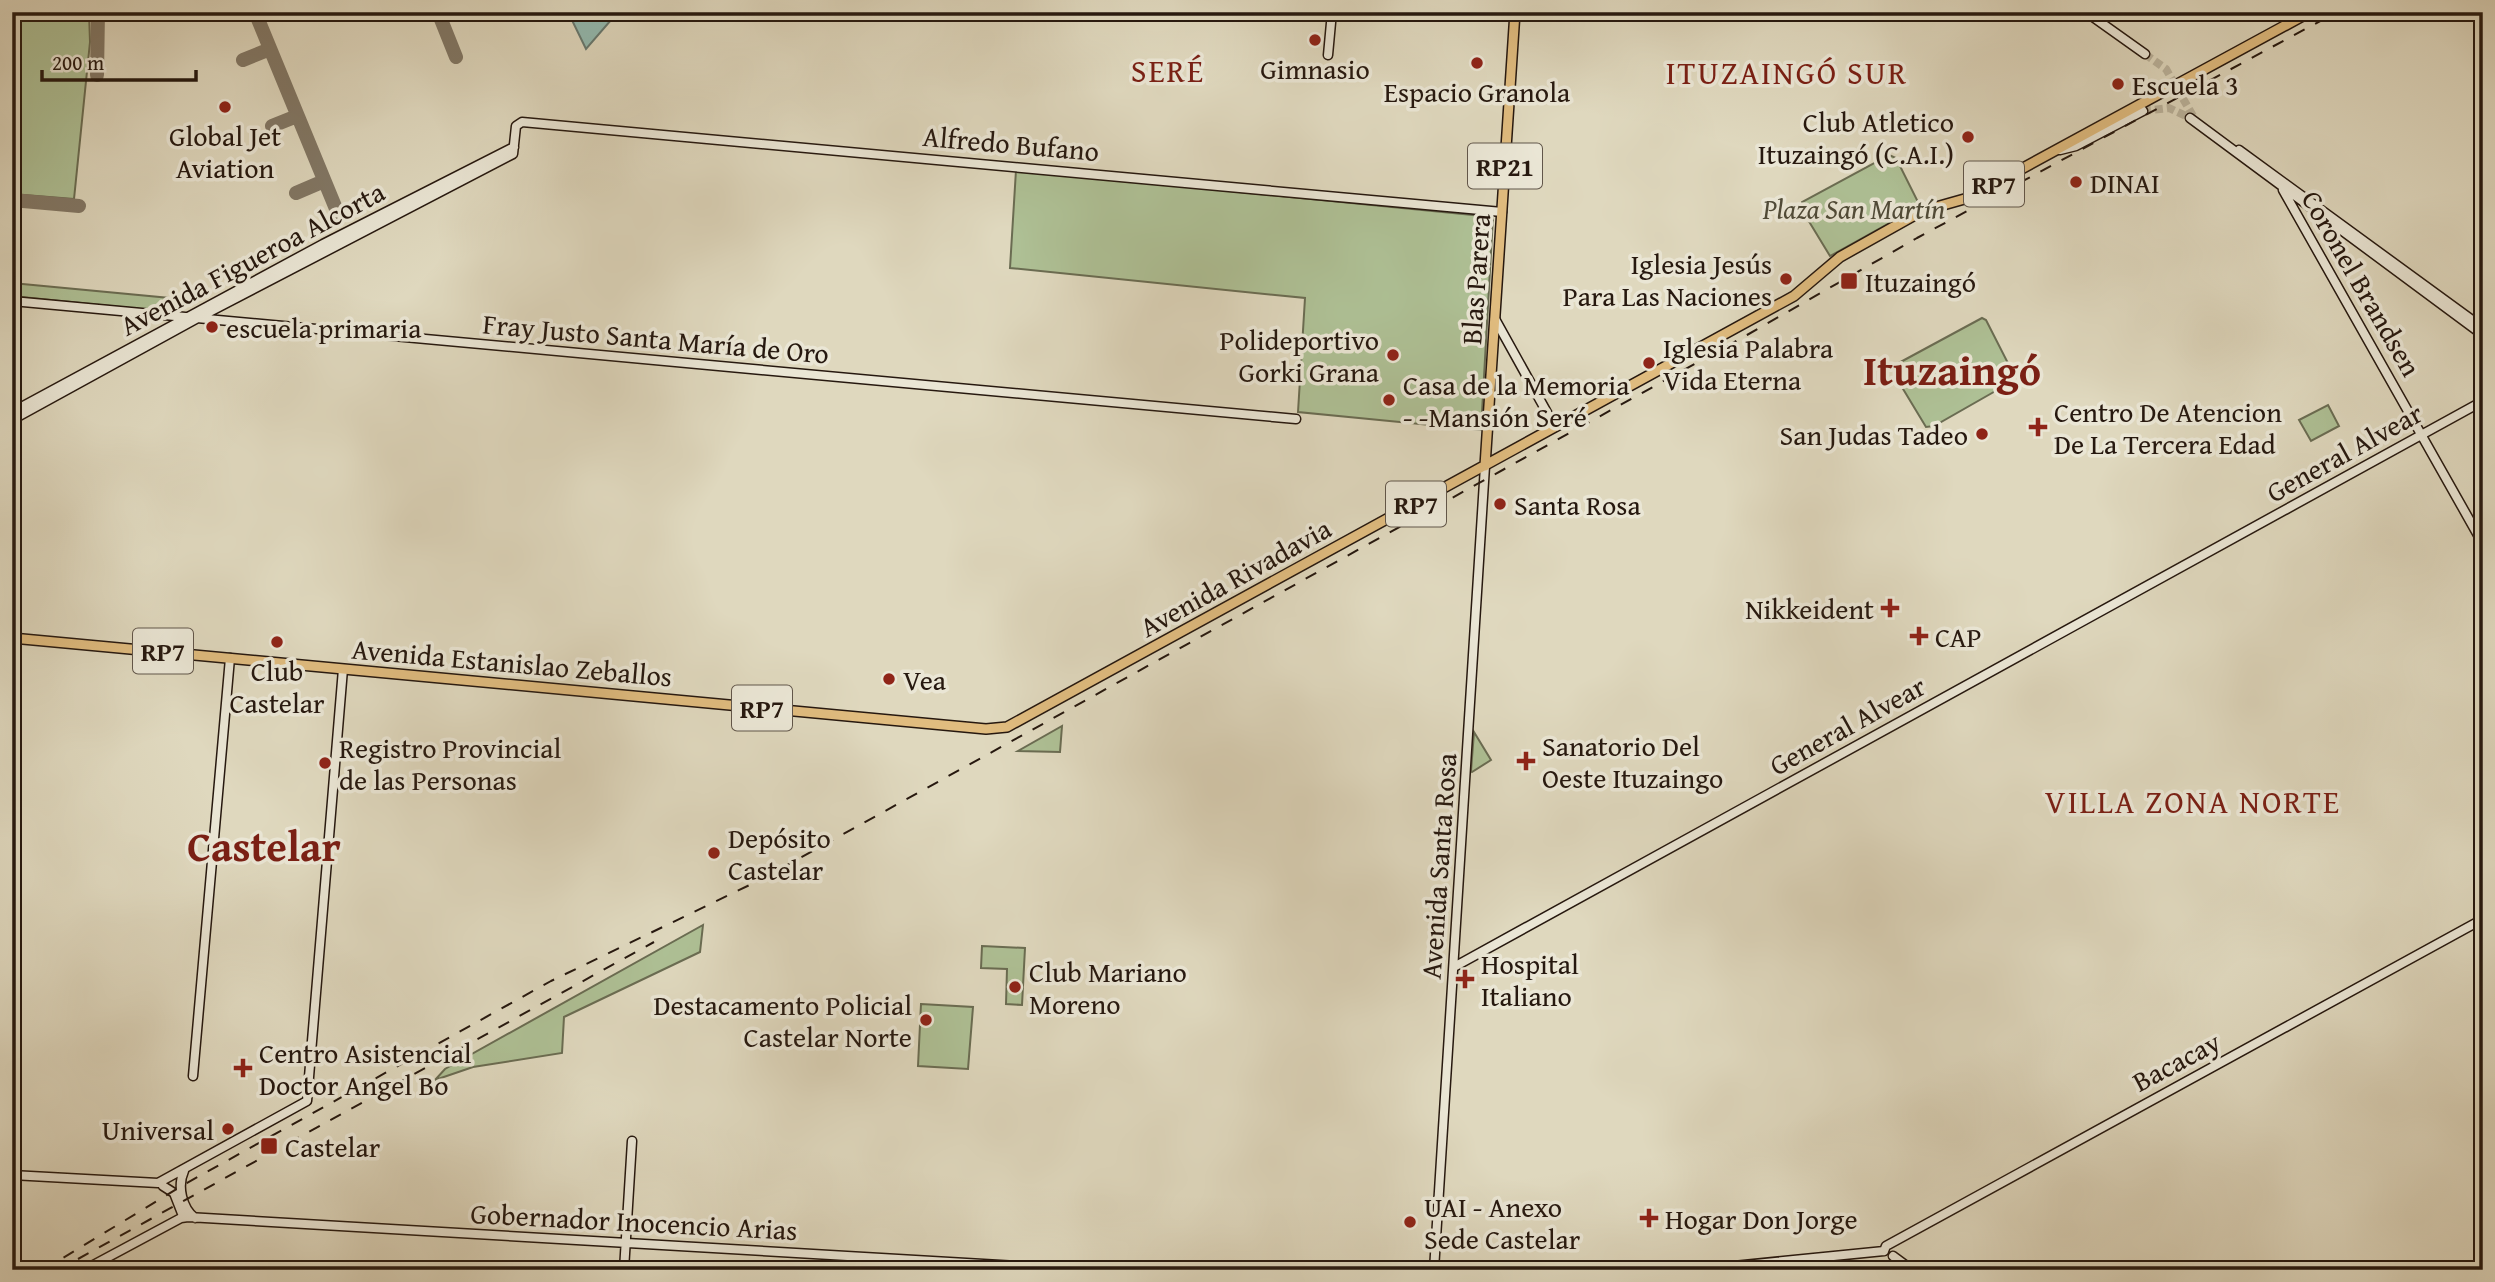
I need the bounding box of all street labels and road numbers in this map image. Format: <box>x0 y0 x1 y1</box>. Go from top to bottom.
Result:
street label: Alfredo Bufano <box>921 115 1101 171</box>
road number: RP21 <box>1468 144 1542 188</box>
road number: RP7 <box>1964 162 2024 206</box>
street label: Avenida Figueroa Alcorta <box>112 170 392 345</box>
street label: Coronel Brandsen <box>2292 182 2432 384</box>
street label: Blas Parera <box>1450 211 1500 346</box>
street label: Fray Justo Santa María de Oro <box>481 302 831 374</box>
street label: General Alvear <box>2258 392 2430 512</box>
road number: RP7 <box>1386 482 1446 526</box>
street label: Avenida Rivadavia <box>1132 507 1339 647</box>
road number: RP7 <box>133 628 193 674</box>
street label: Avenida Estanislao Zeballos <box>350 628 674 696</box>
street label: General Alvear <box>1761 665 1933 785</box>
road number: RP7 <box>732 686 792 730</box>
street label: Avenida Santa Rosa <box>1410 751 1466 980</box>
street label: Bacacay <box>2125 1021 2227 1101</box>
street label: Gobernador Inocencio Arias <box>470 1192 798 1250</box>

